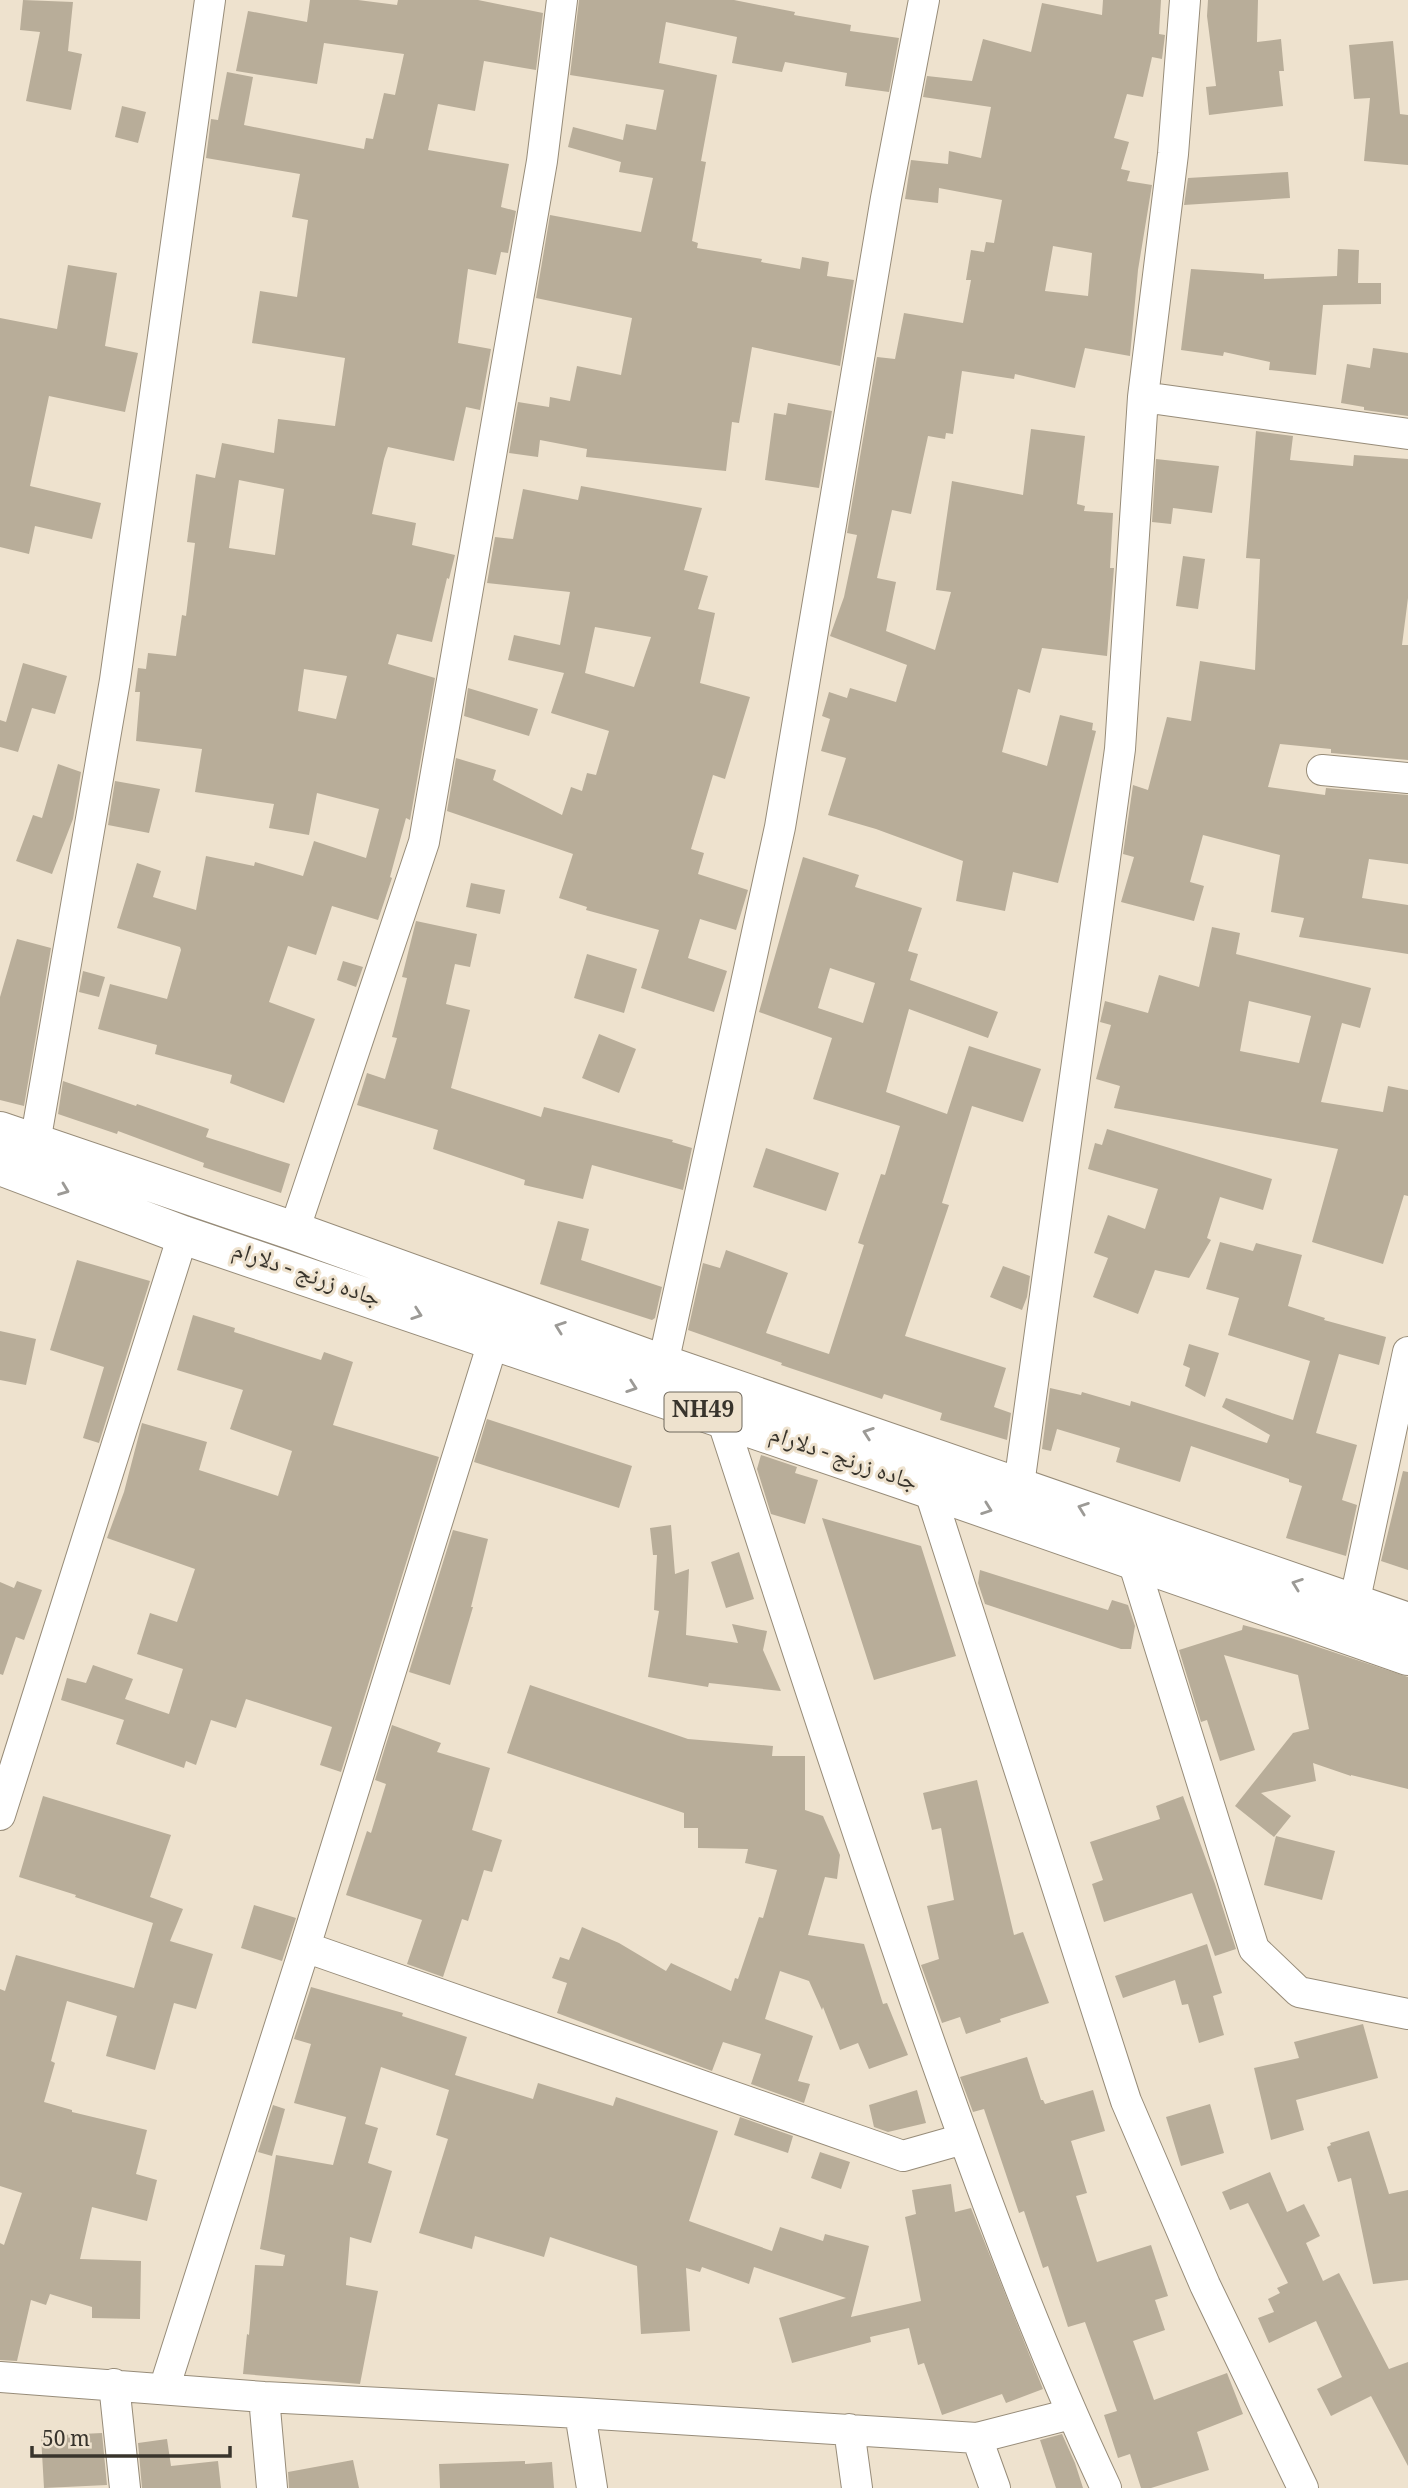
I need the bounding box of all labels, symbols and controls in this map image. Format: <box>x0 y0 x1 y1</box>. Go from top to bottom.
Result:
one-way arrow <box>57 1181 69 1195</box>
street label: جاده زرنج - دلارام <box>226 1231 386 1321</box>
one-way arrow <box>411 1305 423 1320</box>
one-way arrow <box>555 1321 567 1335</box>
one-way arrow <box>626 1379 638 1393</box>
road number: NH49 <box>664 1392 742 1432</box>
street label: جاده زرنج - دلارام <box>763 1415 923 1505</box>
one-way arrow <box>862 1427 874 1441</box>
one-way arrow <box>980 1501 992 1515</box>
one-way arrow <box>1077 1502 1089 1516</box>
one-way arrow <box>1291 1578 1304 1592</box>
scale bar <box>32 2414 229 2458</box>
text: 50 m <box>42 2424 90 2459</box>

